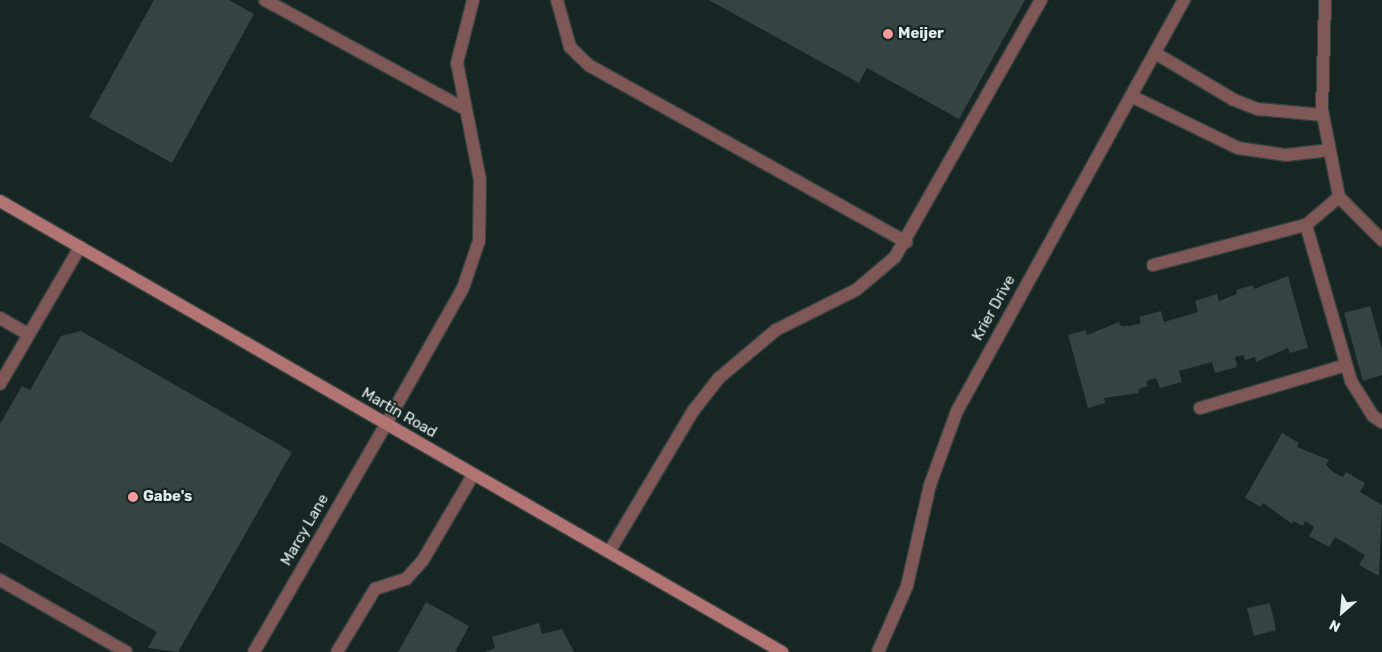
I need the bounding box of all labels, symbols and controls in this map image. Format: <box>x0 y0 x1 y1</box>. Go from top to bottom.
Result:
place label: Meijer <box>898 25 944 43</box>
marker: Meijer <box>882 28 894 40</box>
street label: Krier Drive <box>969 272 1019 344</box>
street label: Martin Road <box>358 384 440 442</box>
place label: Gabe's <box>143 488 192 506</box>
marker: Gabe's <box>127 491 139 503</box>
street label: Marcy Lane <box>277 491 333 569</box>
north arrow <box>1317 587 1367 637</box>
text: N <box>1327 616 1343 636</box>

